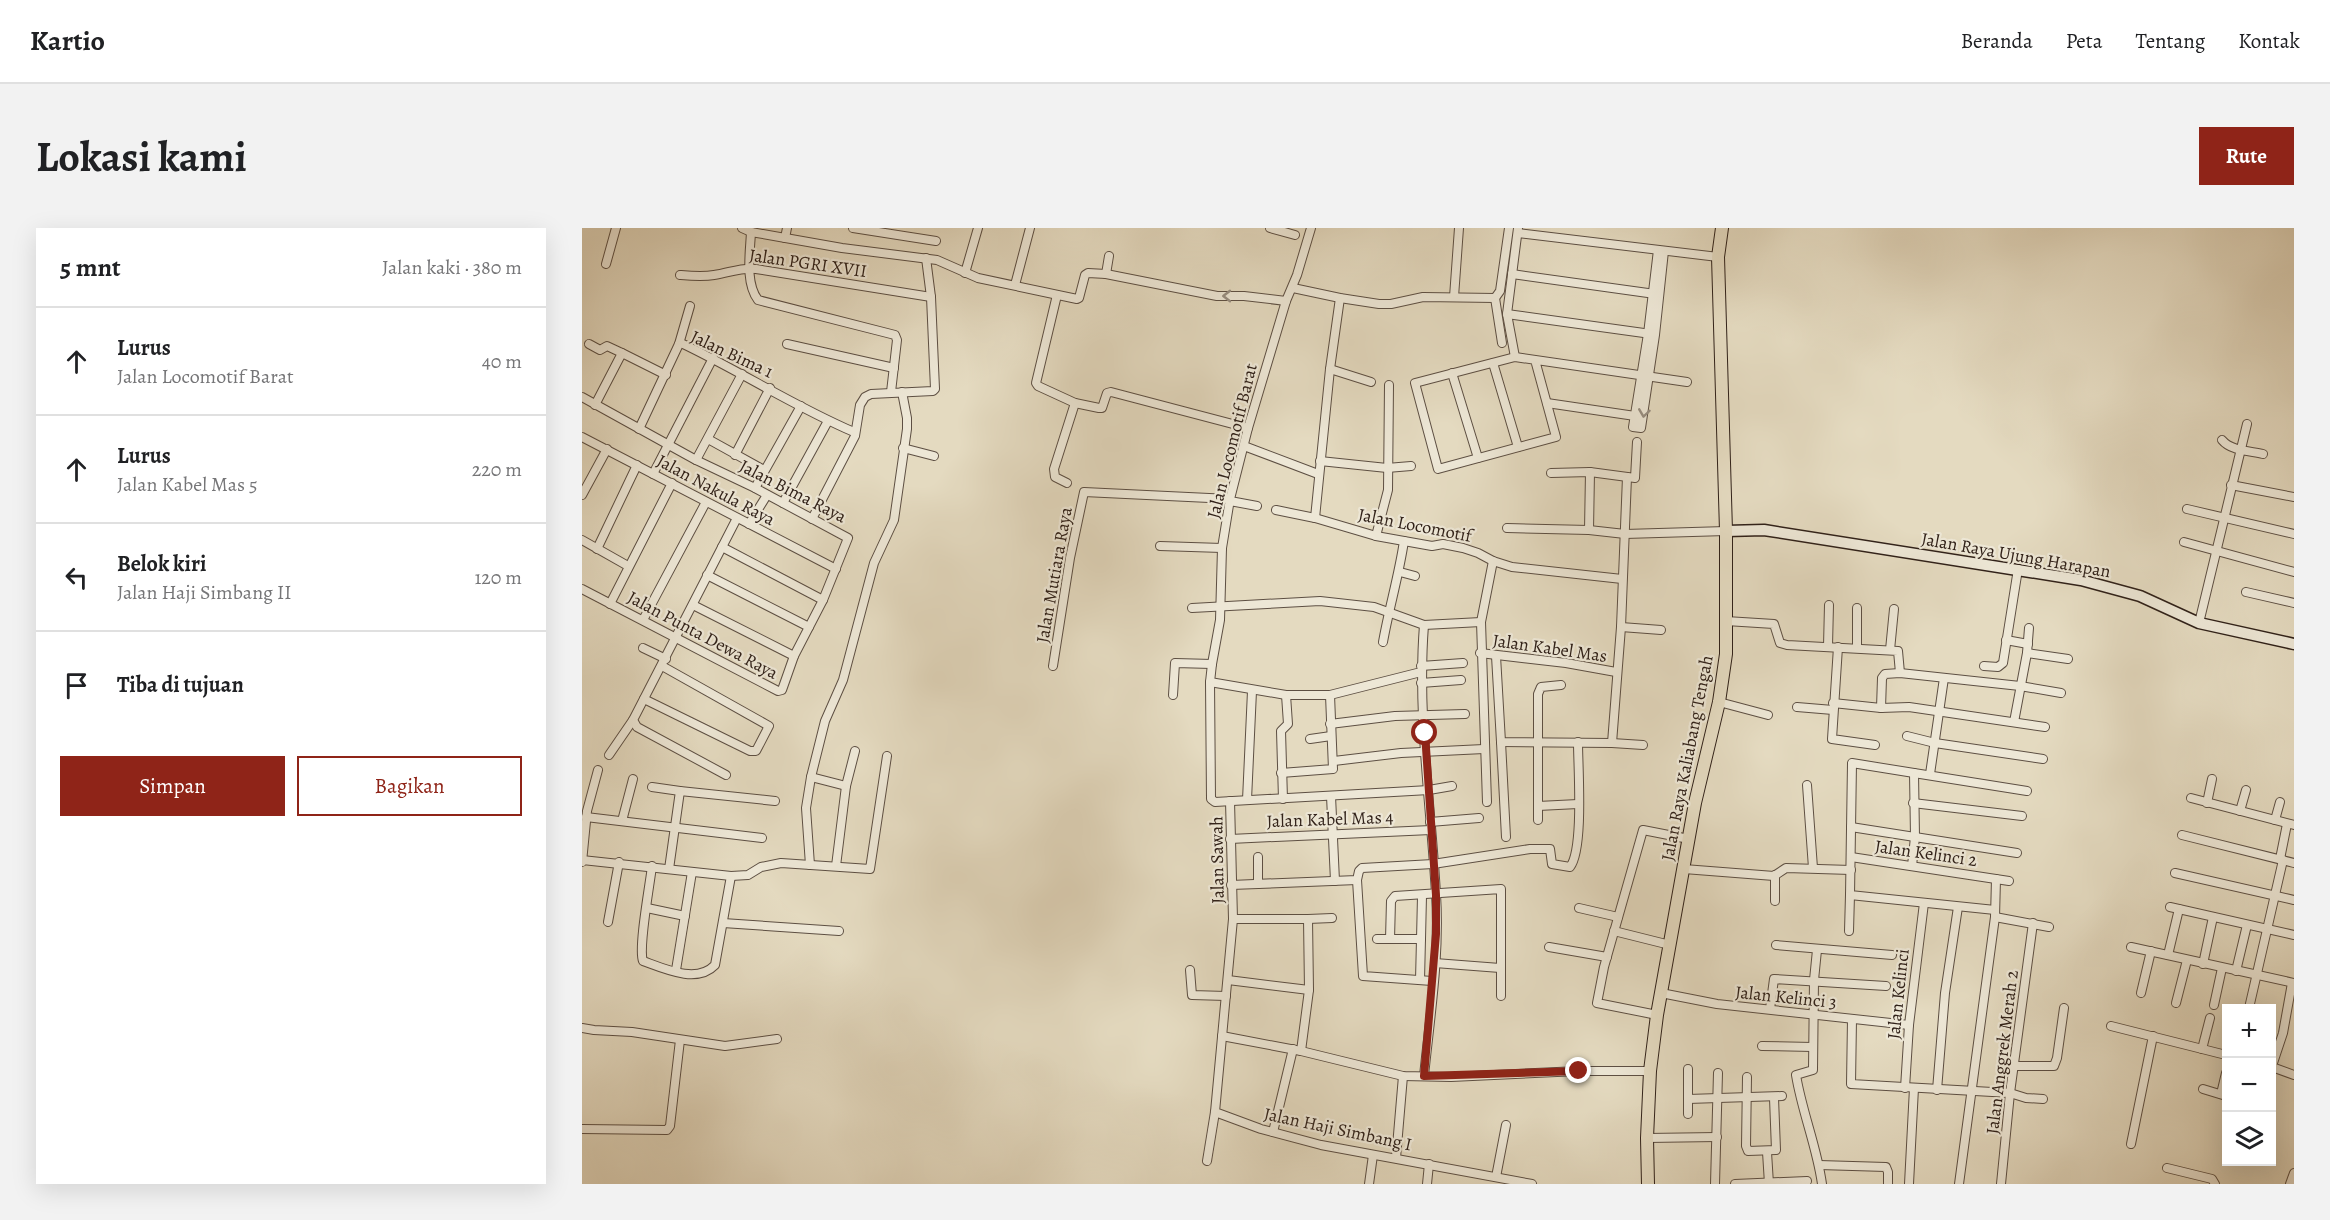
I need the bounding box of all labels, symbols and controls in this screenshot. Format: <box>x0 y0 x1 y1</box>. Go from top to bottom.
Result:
text: Kartio <box>30 22 105 60</box>
text: Beranda <box>1961 27 2033 55</box>
text: Peta <box>2066 27 2102 55</box>
text: Tentang <box>2135 27 2205 55</box>
text: Kontak <box>2238 27 2300 55</box>
button: Rute <box>2199 127 2294 185</box>
text: Lokasi kami <box>36 128 247 185</box>
street label: Jalan PGRI XVII <box>748 243 868 283</box>
text: 5 mnt <box>60 250 121 285</box>
text: Jalan kaki · 380 m <box>382 254 522 281</box>
one-way arrow <box>1223 289 1232 302</box>
street label: Jalan Bima 1 <box>687 324 777 384</box>
text: Lurus <box>117 333 171 363</box>
icon: ahead <box>60 345 93 378</box>
text: 40 m <box>482 348 522 375</box>
street label: Jalan Locomotif Barat <box>1201 361 1263 521</box>
text: Jalan Locomotif Barat <box>117 363 294 390</box>
one-way arrow <box>1638 409 1650 418</box>
text: Lurus <box>117 441 171 471</box>
street label: Jalan Nakula Raya <box>653 449 780 532</box>
icon: ahead <box>60 453 93 486</box>
street label: Jalan Bima Raya <box>735 454 851 529</box>
text: 220 m <box>472 456 522 483</box>
text: Jalan Kabel Mas 5 <box>117 471 258 498</box>
street label: Jalan Locomotif <box>1356 502 1477 548</box>
street label: Jalan Mutiara Raya <box>1030 505 1078 645</box>
street label: Jalan Raya Ujung Harapan <box>1920 527 2113 583</box>
text: Belok kiri <box>117 549 206 579</box>
icon: left <box>60 561 93 594</box>
text: 120 m <box>474 564 522 591</box>
text: Jalan Haji Simbang II <box>117 579 292 606</box>
street label: Jalan Punta Dewa Raya <box>624 585 783 685</box>
street label: Jalan Kabel Mas <box>1491 628 1609 668</box>
street label: Jalan Raya Kaliabang Tengah <box>1655 653 1719 863</box>
icon: arrive <box>60 669 93 702</box>
text: Tiba di tujuan <box>117 670 244 700</box>
route start <box>1411 719 1437 745</box>
button: Simpan <box>60 756 285 816</box>
button: Bagikan <box>297 756 522 816</box>
street label: Jalan Kabel Mas 4 <box>1266 805 1394 833</box>
street label: Jalan Sawah <box>1204 816 1230 904</box>
street label: Jalan Kelinci 2 <box>1873 834 1979 872</box>
street label: Jalan Kelinci <box>1881 948 1915 1040</box>
street label: Jalan Anggrek Merah 2 <box>1980 968 2024 1135</box>
street label: Jalan Kelinci 3 <box>1734 980 1838 1014</box>
map controls <box>2222 1004 2276 1166</box>
button: + <box>2222 1004 2276 1058</box>
route end <box>1565 1057 1591 1083</box>
button: − <box>2222 1058 2276 1112</box>
street label: Jalan Haji Simbang I <box>1262 1102 1414 1156</box>
button: layers <box>2222 1112 2276 1166</box>

